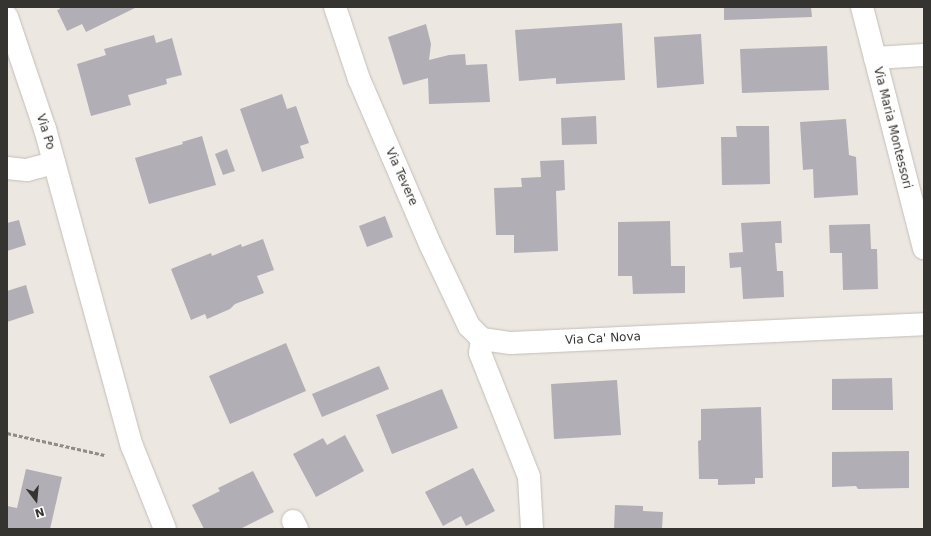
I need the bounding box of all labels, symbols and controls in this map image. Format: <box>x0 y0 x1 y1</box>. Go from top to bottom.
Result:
street label: Via Maria Montessori <box>870 66 914 190</box>
street label: Via Po <box>33 112 57 152</box>
street label: Via Tevere <box>382 146 420 208</box>
street label: Via Ca' Nova <box>565 330 641 348</box>
north arrow <box>16 480 56 520</box>
text: N <box>33 504 46 520</box>

